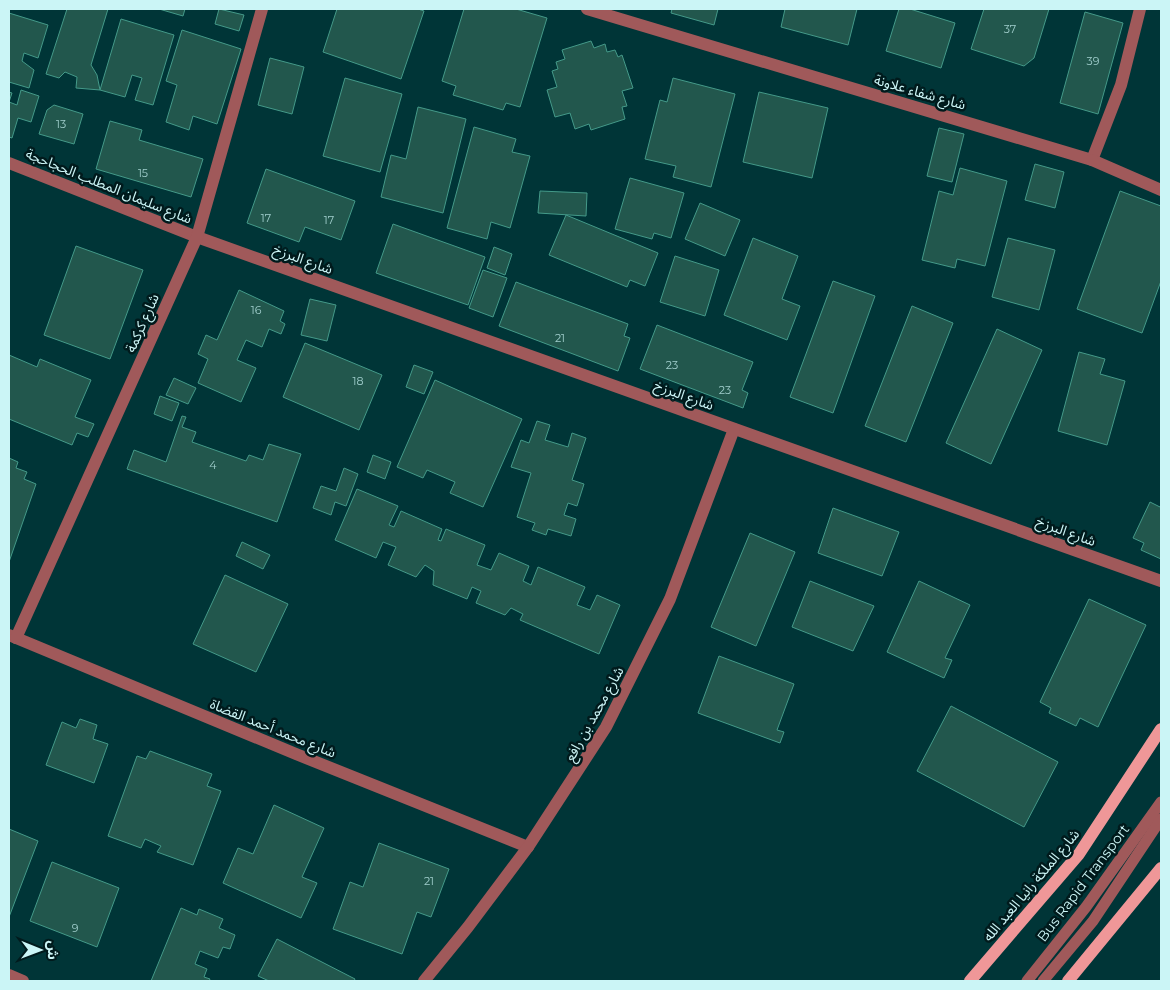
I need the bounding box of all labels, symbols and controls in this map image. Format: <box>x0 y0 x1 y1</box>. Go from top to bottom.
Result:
house number: 37 <box>1004 22 1016 36</box>
house number: 39 <box>1087 54 1100 68</box>
street label: شارع شفاء علاونة <box>871 70 968 116</box>
house number: 13 <box>56 117 66 131</box>
street label: شارع سليمان المطلب الحجاحجة <box>22 144 195 230</box>
house number: 15 <box>138 166 148 180</box>
house number: 17 <box>261 211 271 225</box>
house number: 17 <box>324 213 334 227</box>
street label: شارع البرزخ <box>270 240 335 280</box>
street label: شارع كركمة <box>121 291 165 356</box>
house number: 16 <box>251 303 262 317</box>
house number: 21 <box>555 331 565 345</box>
house number: 23 <box>666 358 678 372</box>
house number: 18 <box>353 374 364 388</box>
street label: شارع البرزخ <box>651 376 716 416</box>
house number: 23 <box>719 383 731 397</box>
house number: 4 <box>209 458 217 472</box>
street label: شارع البرزخ <box>1033 512 1098 552</box>
street label: شارع محمد بن رافع <box>560 663 629 766</box>
street label: شارع محمد أحمد القضاة <box>207 695 339 763</box>
street label: Bus Rapid Transport <box>1033 820 1133 945</box>
street label: شارع الملكة رانيا العبد الله <box>979 825 1085 946</box>
house number: 21 <box>424 874 434 888</box>
house number: 9 <box>72 921 79 935</box>
north arrow <box>15 925 65 975</box>
text: ش <box>44 940 62 960</box>

